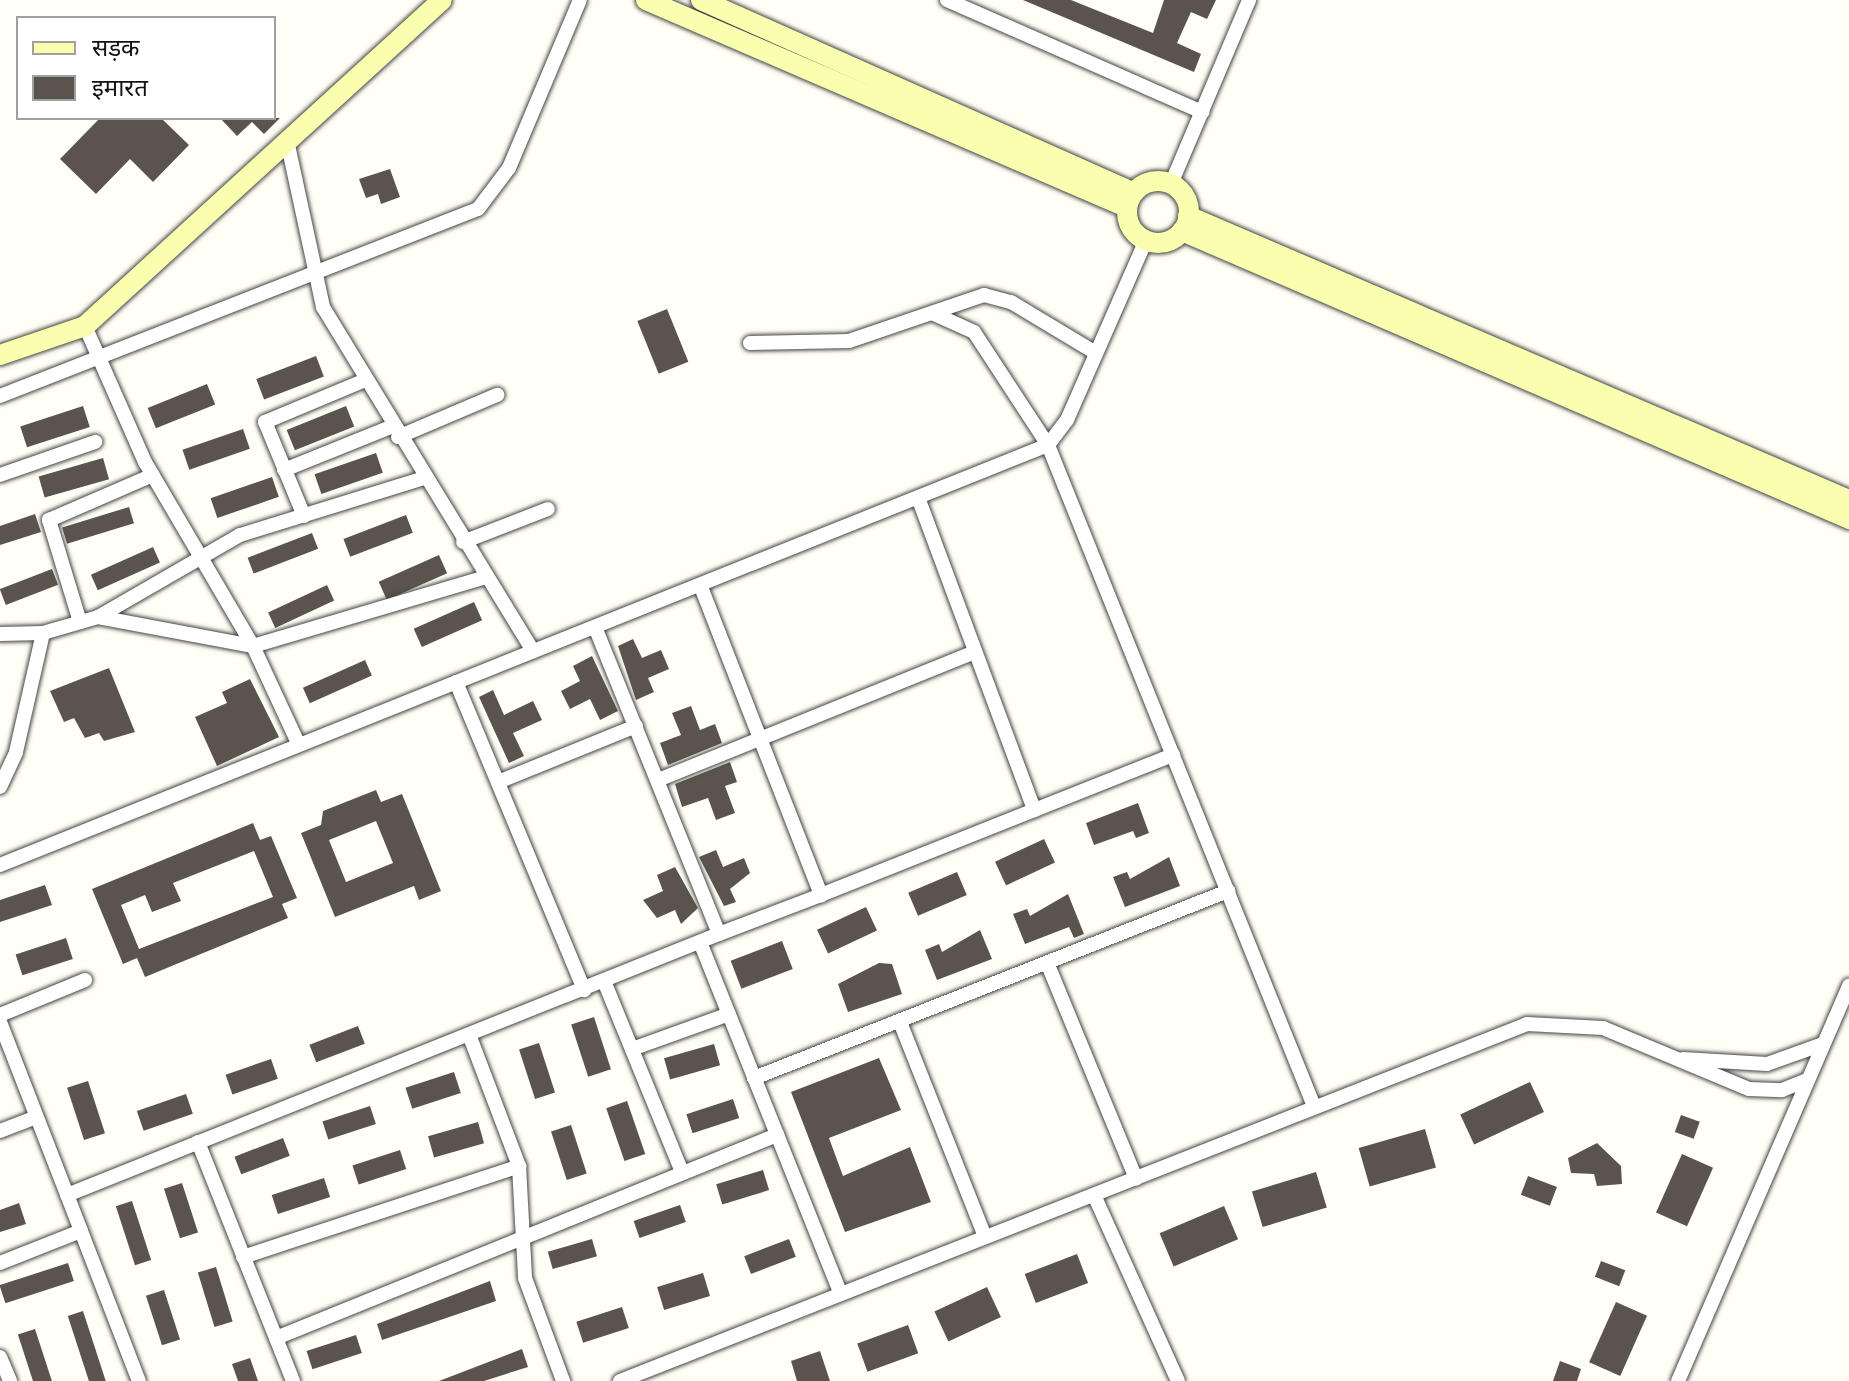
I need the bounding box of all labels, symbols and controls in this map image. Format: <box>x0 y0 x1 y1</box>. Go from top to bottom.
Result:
legend <box>16 16 276 120</box>
text: सड़क <box>92 30 140 62</box>
text: इमारत <box>92 70 148 102</box>

